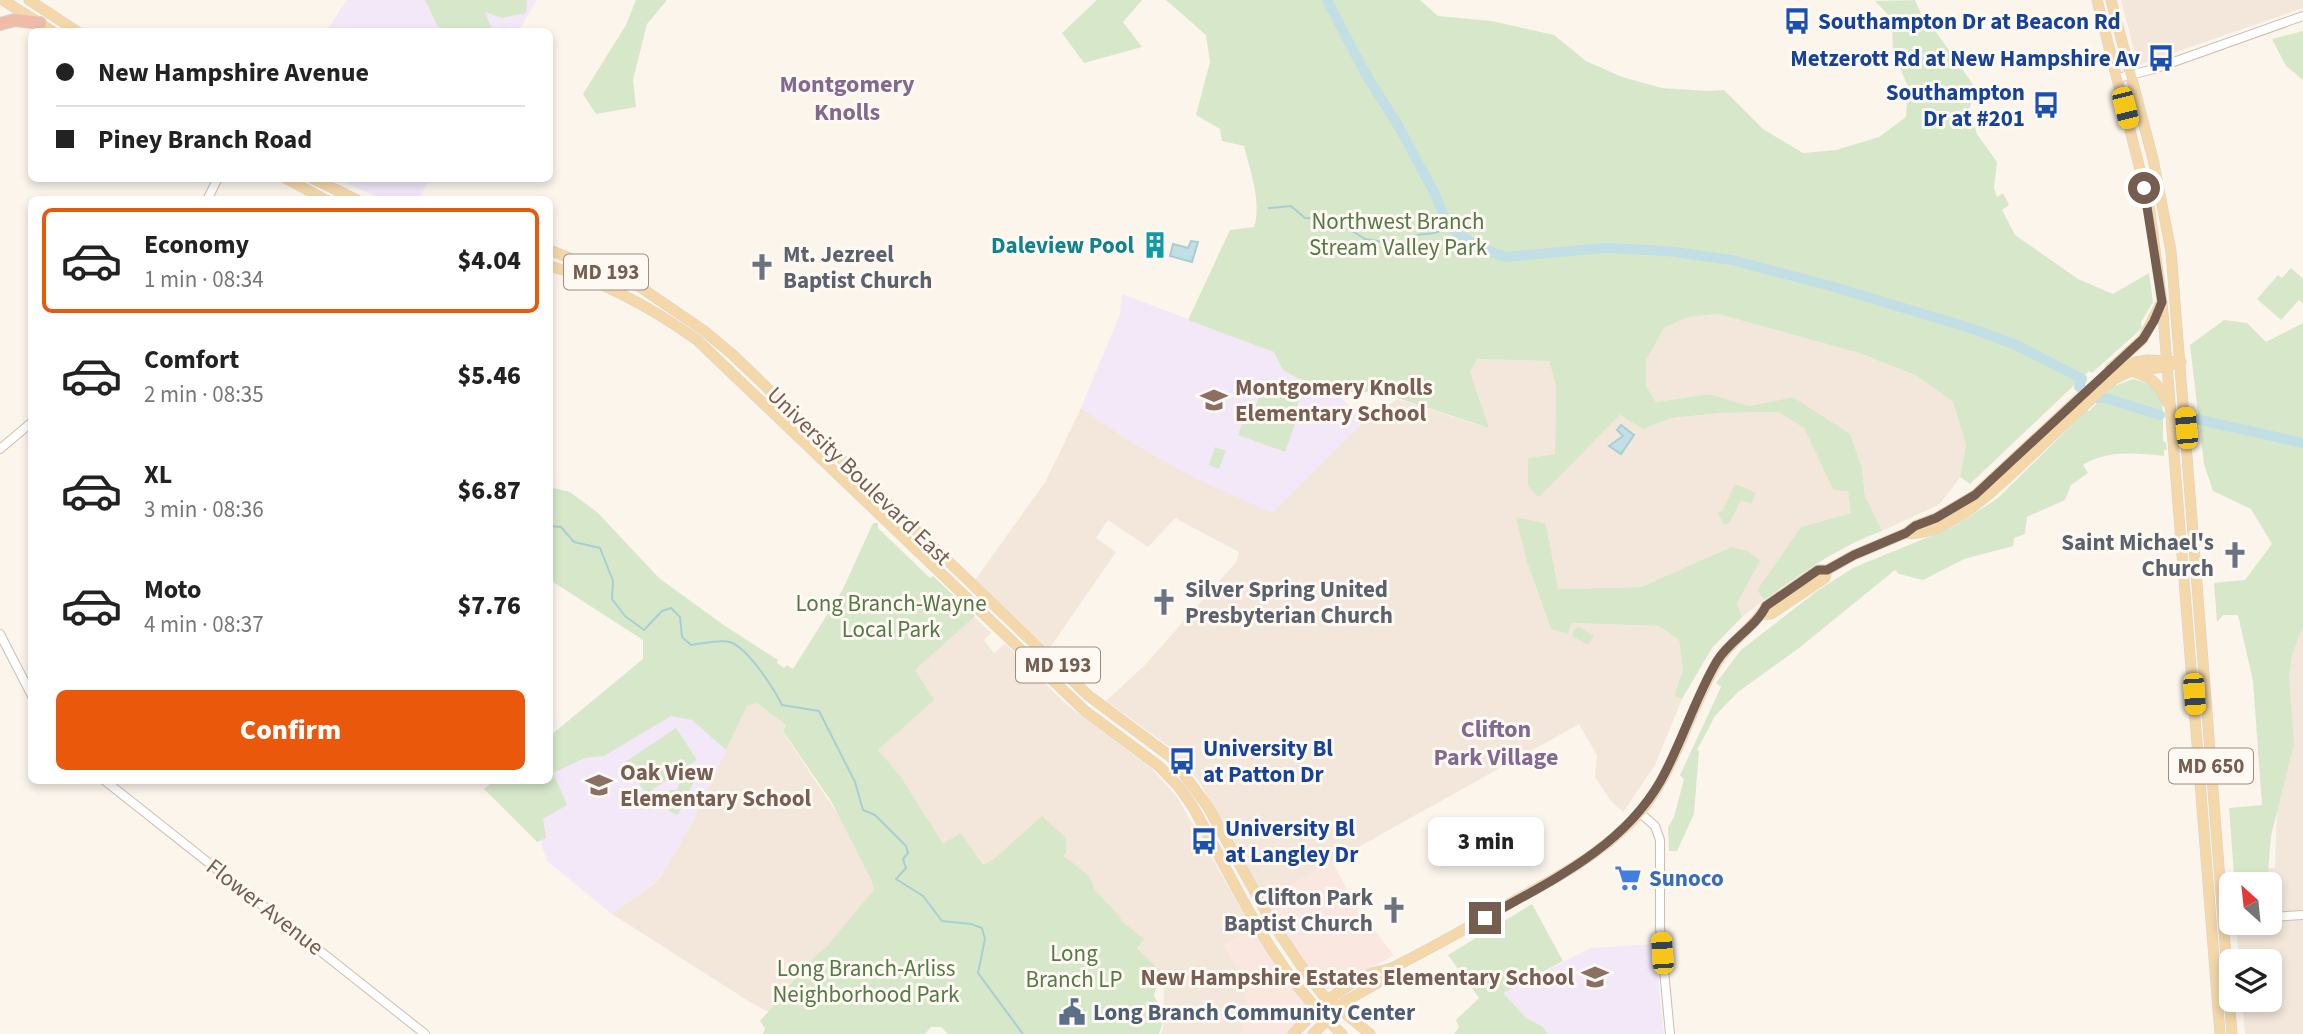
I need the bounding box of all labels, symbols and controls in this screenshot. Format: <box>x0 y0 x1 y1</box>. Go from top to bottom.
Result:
place label: Southampton Dr at Beacon Rd <box>1818 5 2121 38</box>
bus stop icon: Southampton Dr at Beacon Rd <box>1782 6 1812 36</box>
place label: Metzerott Rd at New Hampshire Av <box>1790 42 2140 75</box>
bus stop icon: Metzerott Rd at New Hampshire Av <box>2146 43 2176 73</box>
text: New Hampshire Avenue <box>98 54 369 91</box>
district label: Montgomery Knolls <box>779 67 915 130</box>
place label: Southampton Dr at #201 <box>1886 76 2025 135</box>
car <box>2110 85 2141 131</box>
bus stop icon: Southampton Dr at #201 <box>2031 90 2061 120</box>
text: Piney Branch Road <box>98 121 312 158</box>
route start <box>2128 172 2160 204</box>
park label: Northwest Branch Stream Valley Park <box>1309 205 1488 264</box>
text: Economy <box>144 226 249 263</box>
icon: car <box>60 229 123 292</box>
place label: Daleview Pool <box>991 229 1134 262</box>
building icon: Daleview Pool <box>1140 230 1170 260</box>
place label: Mt. Jezreel Baptist Church <box>783 238 932 297</box>
text: $4.04 <box>457 242 521 279</box>
church icon: Mt. Jezreel Baptist Church <box>747 252 777 282</box>
road number: MD 193 <box>564 254 648 290</box>
text: 1 min · 08:34 <box>144 263 264 296</box>
text: Comfort <box>144 341 239 378</box>
icon: car <box>60 344 123 407</box>
text: $5.46 <box>457 357 521 394</box>
place label: Montgomery Knolls Elementary School <box>1235 371 1433 430</box>
text: 2 min · 08:35 <box>144 378 264 411</box>
street label: University Boulevard East <box>759 379 959 573</box>
school or university icon: Montgomery Knolls Elementary School <box>1199 385 1229 415</box>
car <box>2174 406 2199 450</box>
text: XL <box>144 456 172 493</box>
icon: car <box>60 459 123 522</box>
text: $6.87 <box>457 472 521 509</box>
text: 3 min · 08:36 <box>144 493 264 526</box>
place label: Saint Michael's Church <box>2061 526 2214 585</box>
church icon: Saint Michael's Church <box>2220 540 2250 570</box>
text: Moto <box>144 571 201 608</box>
place label: Silver Spring United Presbyterian Church <box>1185 573 1393 632</box>
icon: car <box>60 574 123 637</box>
text: $7.76 <box>457 587 521 624</box>
park label: Long Branch-Wayne Local Park <box>795 587 987 646</box>
church icon: Silver Spring United Presbyterian Church <box>1149 587 1179 617</box>
text: 4 min · 08:37 <box>144 608 264 641</box>
road number: MD 193 <box>1016 648 1100 682</box>
car <box>2183 672 2206 716</box>
button: Confirm <box>56 690 525 770</box>
district label: Clifton Park Village <box>1434 712 1558 775</box>
place label: University Bl at Patton Dr <box>1203 732 1333 791</box>
bus stop icon: University Bl at Patton Dr <box>1167 746 1197 776</box>
road number: MD 650 <box>2169 748 2253 784</box>
place label: Oak View Elementary School <box>620 756 811 815</box>
school or university icon: Oak View Elementary School <box>584 770 614 800</box>
place label: University Bl at Langley Dr <box>1225 812 1359 871</box>
callout: 3 min <box>1427 816 1543 866</box>
text: 3 min <box>1458 825 1514 858</box>
bus stop icon: University Bl at Langley Dr <box>1189 826 1219 856</box>
street label: Flower Avenue <box>199 851 331 963</box>
place label: Sunoco <box>1649 862 1724 895</box>
supermarket icon: Sunoco <box>1613 863 1643 893</box>
north arrow <box>2219 872 2282 934</box>
map controls <box>2219 872 2282 1012</box>
place label: Clifton Park Baptist Church <box>1224 881 1373 940</box>
church icon: Clifton Park Baptist Church <box>1379 895 1409 925</box>
route end <box>1469 902 1501 934</box>
car <box>1651 931 1674 975</box>
park label: Long Branch LP <box>1026 937 1122 996</box>
button: layers <box>2219 949 2282 1012</box>
park label: Long Branch-Arliss Neighborhood Park <box>772 952 960 1011</box>
place label: New Hampshire Estates Elementary School <box>1140 961 1574 994</box>
school or university icon: New Hampshire Estates Elementary School <box>1580 962 1610 992</box>
place label: Long Branch Community Center <box>1093 996 1416 1029</box>
public building icon: Long Branch Community Center <box>1057 997 1087 1027</box>

